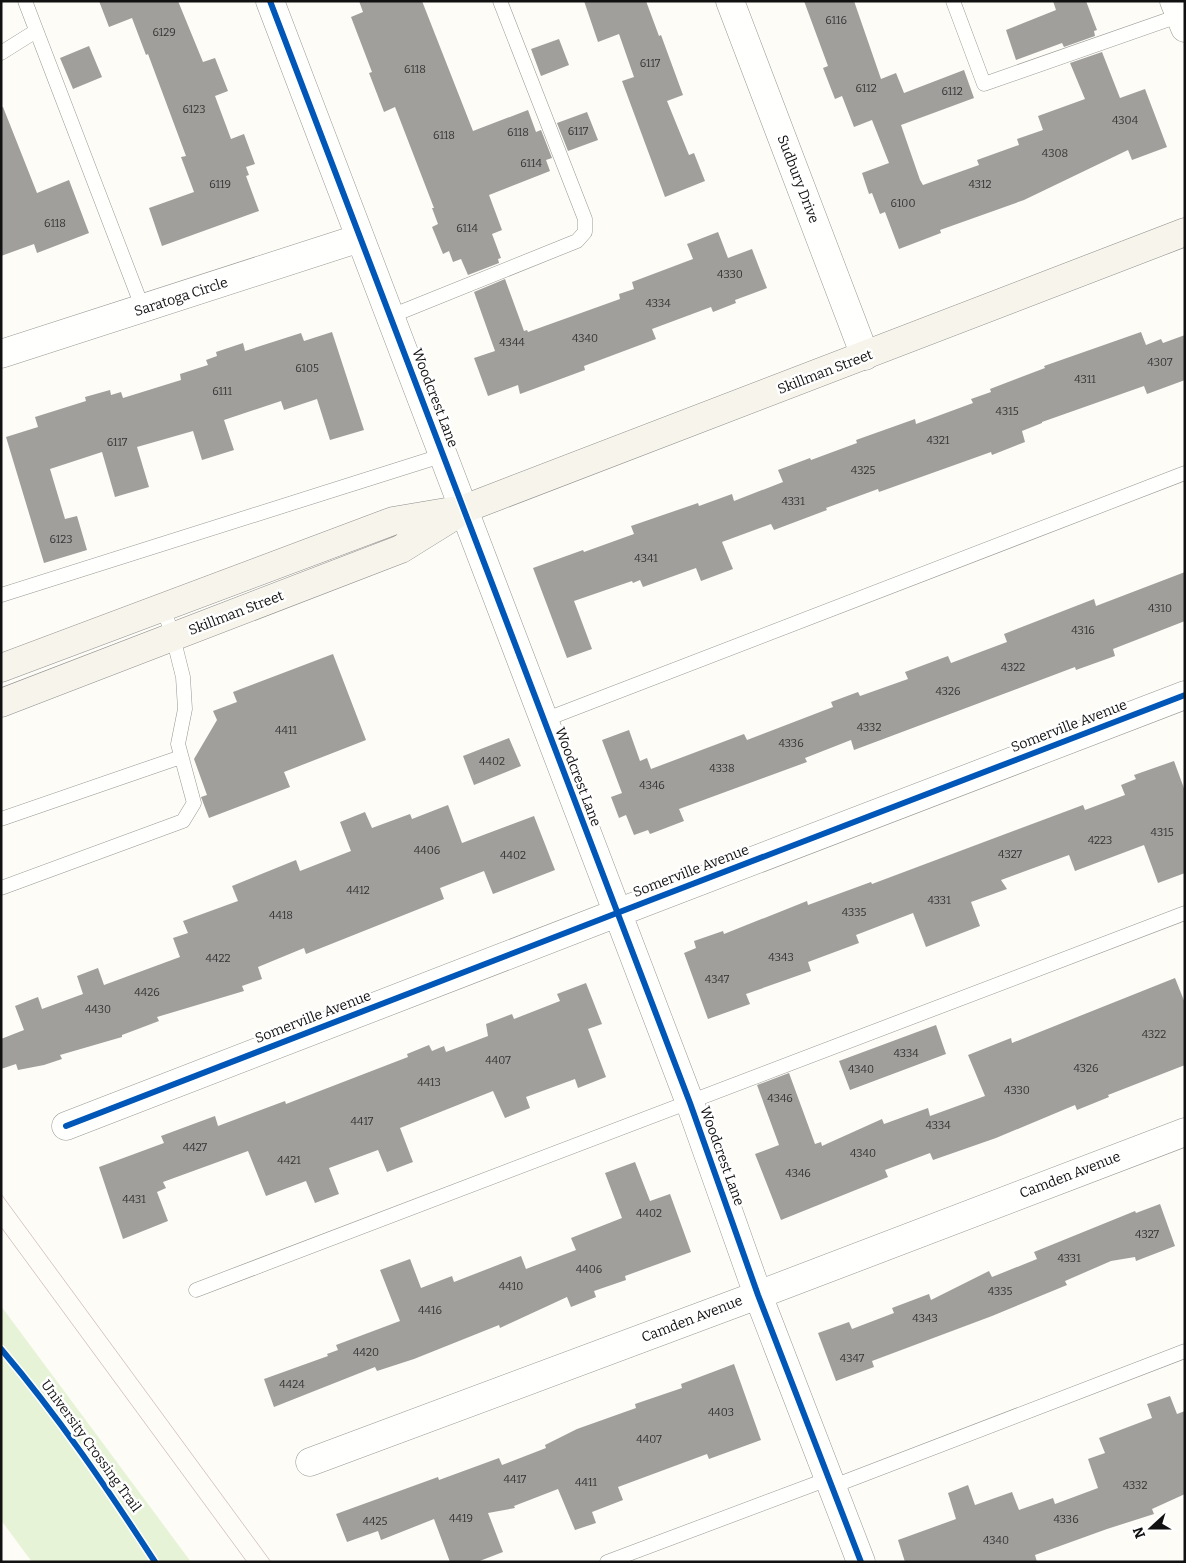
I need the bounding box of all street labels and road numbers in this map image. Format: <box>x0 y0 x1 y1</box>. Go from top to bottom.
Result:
street label: Sudbury Drive <box>773 133 823 225</box>
street label: Saratoga Circle <box>132 274 230 320</box>
street label: Woodcrest Lane <box>408 346 462 450</box>
street label: Skillman Street <box>775 346 875 398</box>
street label: Skillman Street <box>186 587 286 639</box>
street label: Somerville Avenue <box>1009 696 1129 756</box>
street label: Woodcrest Lane <box>551 725 605 829</box>
street label: Somerville Avenue <box>631 841 751 901</box>
street label: Somerville Avenue <box>253 987 373 1047</box>
street label: Woodcrest Lane <box>696 1104 748 1208</box>
street label: Camden Avenue <box>1017 1148 1123 1202</box>
street label: Camden Avenue <box>639 1292 745 1346</box>
street label: University Crossing Trail <box>37 1377 145 1515</box>

